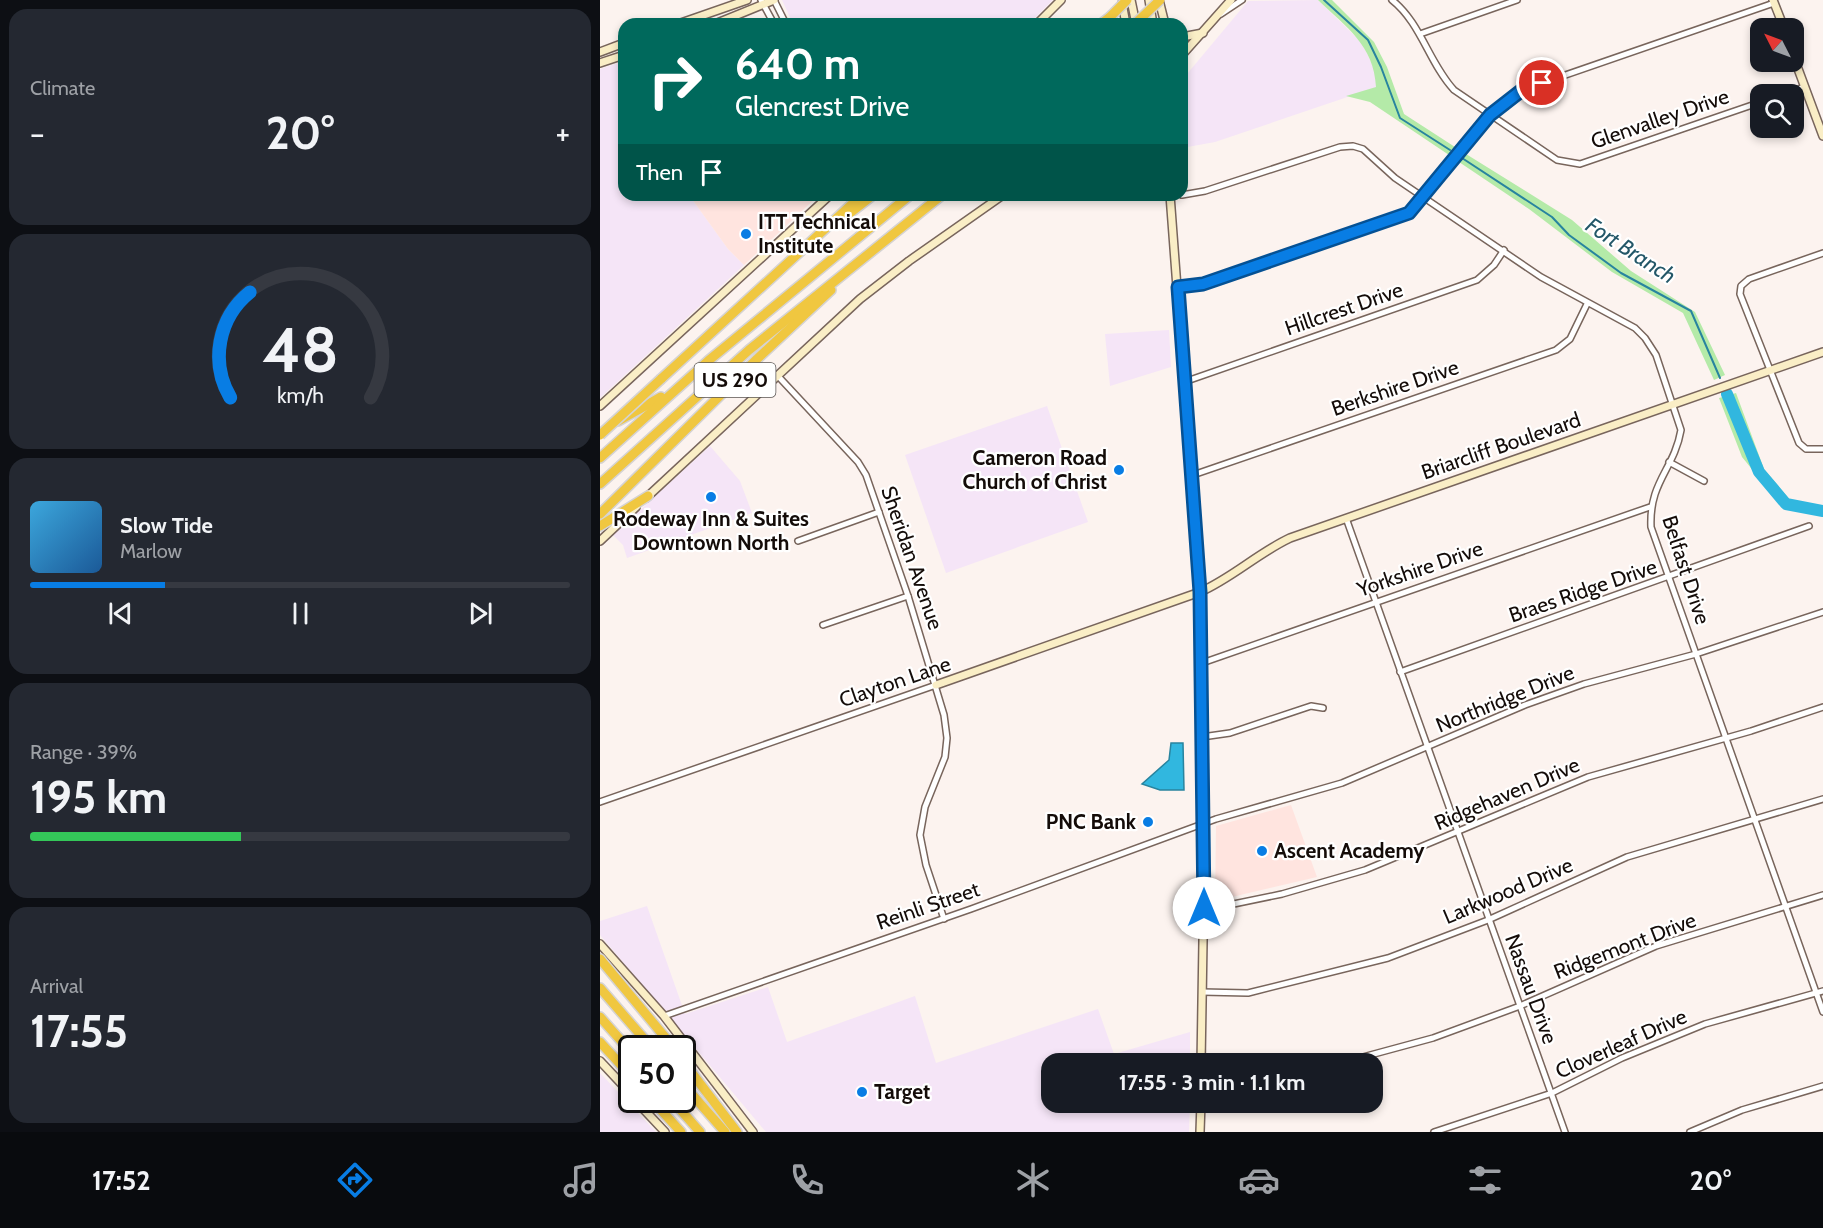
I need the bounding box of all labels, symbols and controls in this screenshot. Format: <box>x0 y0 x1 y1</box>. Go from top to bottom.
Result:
north arrow <box>1750 18 1804 72</box>
map controls <box>1750 18 1804 138</box>
text: 640 m <box>735 38 860 90</box>
icon: right <box>636 42 714 120</box>
pin <box>1516 57 1567 108</box>
icon: arrive <box>1525 66 1558 99</box>
text: Climate <box>30 76 95 100</box>
street label: Glenvalley Drive <box>1588 83 1732 154</box>
button: search <box>1750 84 1804 138</box>
text: Glencrest Drive <box>735 90 909 123</box>
text: 20° <box>266 106 334 160</box>
text: − <box>30 113 45 153</box>
text: + <box>555 113 570 153</box>
icon: arrive <box>695 156 728 189</box>
text: Then <box>636 159 683 186</box>
place label: ITT Technical Institute <box>758 209 877 258</box>
water label: Fort Branch <box>1581 211 1681 289</box>
marker: ITT Technical Institute <box>739 227 753 241</box>
street label: Hillcrest Drive <box>1282 277 1406 340</box>
text: 48 <box>262 313 338 389</box>
street label: Berkshire Drive <box>1328 354 1462 421</box>
road number: US 290 <box>694 363 776 397</box>
text: km/h <box>277 383 323 409</box>
street label: Briarcliff Boulevard <box>1418 407 1584 484</box>
place label: Cameron Road Church of Christ <box>962 445 1107 494</box>
marker: Cameron Road Church of Christ <box>1112 463 1126 477</box>
street label: Sheridan Avenue <box>876 483 949 633</box>
marker: Rodeway Inn & Suites Downtown North <box>704 490 718 504</box>
place label: Rodeway Inn & Suites Downtown North <box>613 506 809 555</box>
text: Slow Tide <box>120 512 213 539</box>
street label: Belfast Drive <box>1657 512 1716 628</box>
street label: Yorkshire Drive <box>1353 535 1486 602</box>
text: Marlow <box>120 539 182 563</box>
street label: Braes Ridge Drive <box>1506 553 1660 628</box>
icon: previous <box>104 597 137 630</box>
icon: pause <box>284 597 317 630</box>
icon: next <box>464 597 497 630</box>
street label: Clayton Lane <box>836 651 954 712</box>
street label: Northridge Drive <box>1432 659 1578 738</box>
text: Range · 39% <box>30 740 137 764</box>
street label: Ridgehaven Drive <box>1430 752 1583 835</box>
text: 195 km <box>30 770 167 824</box>
place label: PNC Bank <box>1046 809 1137 834</box>
marker: PNC Bank <box>1141 815 1155 829</box>
place label: Ascent Academy <box>1274 838 1425 863</box>
marker: Ascent Academy <box>1255 844 1269 858</box>
street label: Larkwood Drive <box>1439 852 1577 929</box>
street label: Reinli Street <box>873 876 983 935</box>
position arrow <box>1172 876 1236 940</box>
street label: Ridgemont Drive <box>1550 907 1700 984</box>
street label: Nassau Drive <box>1500 931 1563 1047</box>
text: Arrival <box>30 974 83 998</box>
street label: Cloverleaf Drive <box>1551 1003 1691 1084</box>
text: 17:55 <box>30 1004 128 1058</box>
speed limit sign: 50 <box>618 1035 696 1113</box>
text: 17:55 · 3 min · 1.1 km <box>1119 1069 1305 1096</box>
place label: Target <box>874 1079 930 1104</box>
marker: Target <box>855 1085 869 1099</box>
icon: directions <box>334 1159 376 1201</box>
icon: music <box>560 1159 602 1201</box>
icon: phone <box>786 1159 828 1201</box>
icon: climate <box>1012 1159 1054 1201</box>
icon: car <box>1238 1159 1280 1201</box>
icon: filters <box>1464 1159 1506 1201</box>
text: 17:52 <box>92 1164 150 1197</box>
text: 20° <box>1690 1164 1731 1197</box>

